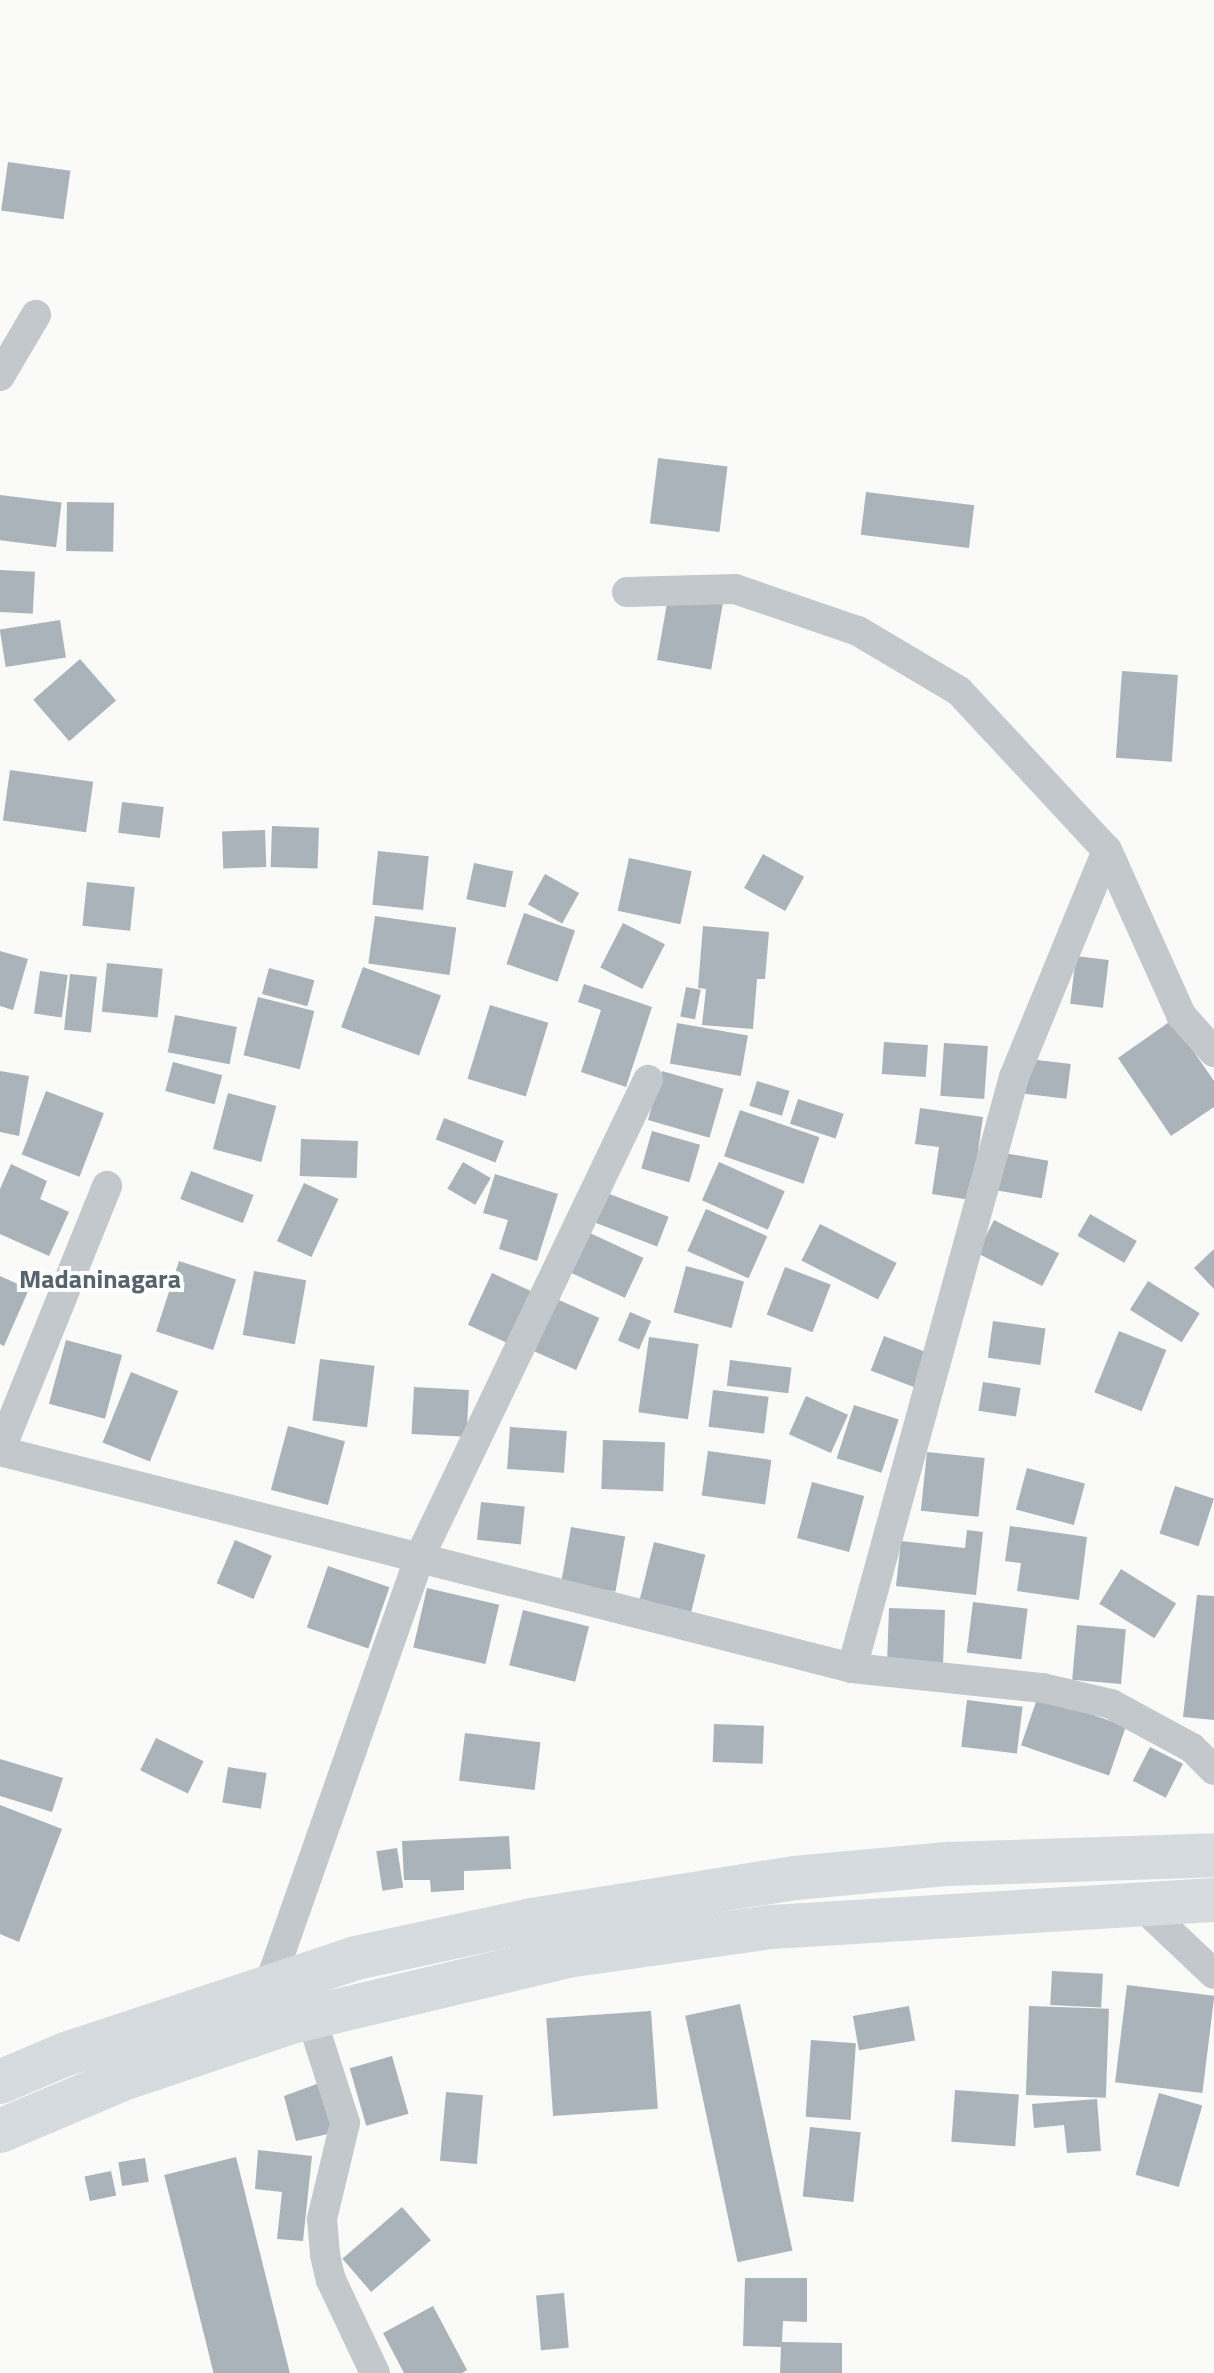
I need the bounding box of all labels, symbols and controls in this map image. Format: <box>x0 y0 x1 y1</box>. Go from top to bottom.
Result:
district label: Madaninagara <box>19 1263 181 1295</box>

